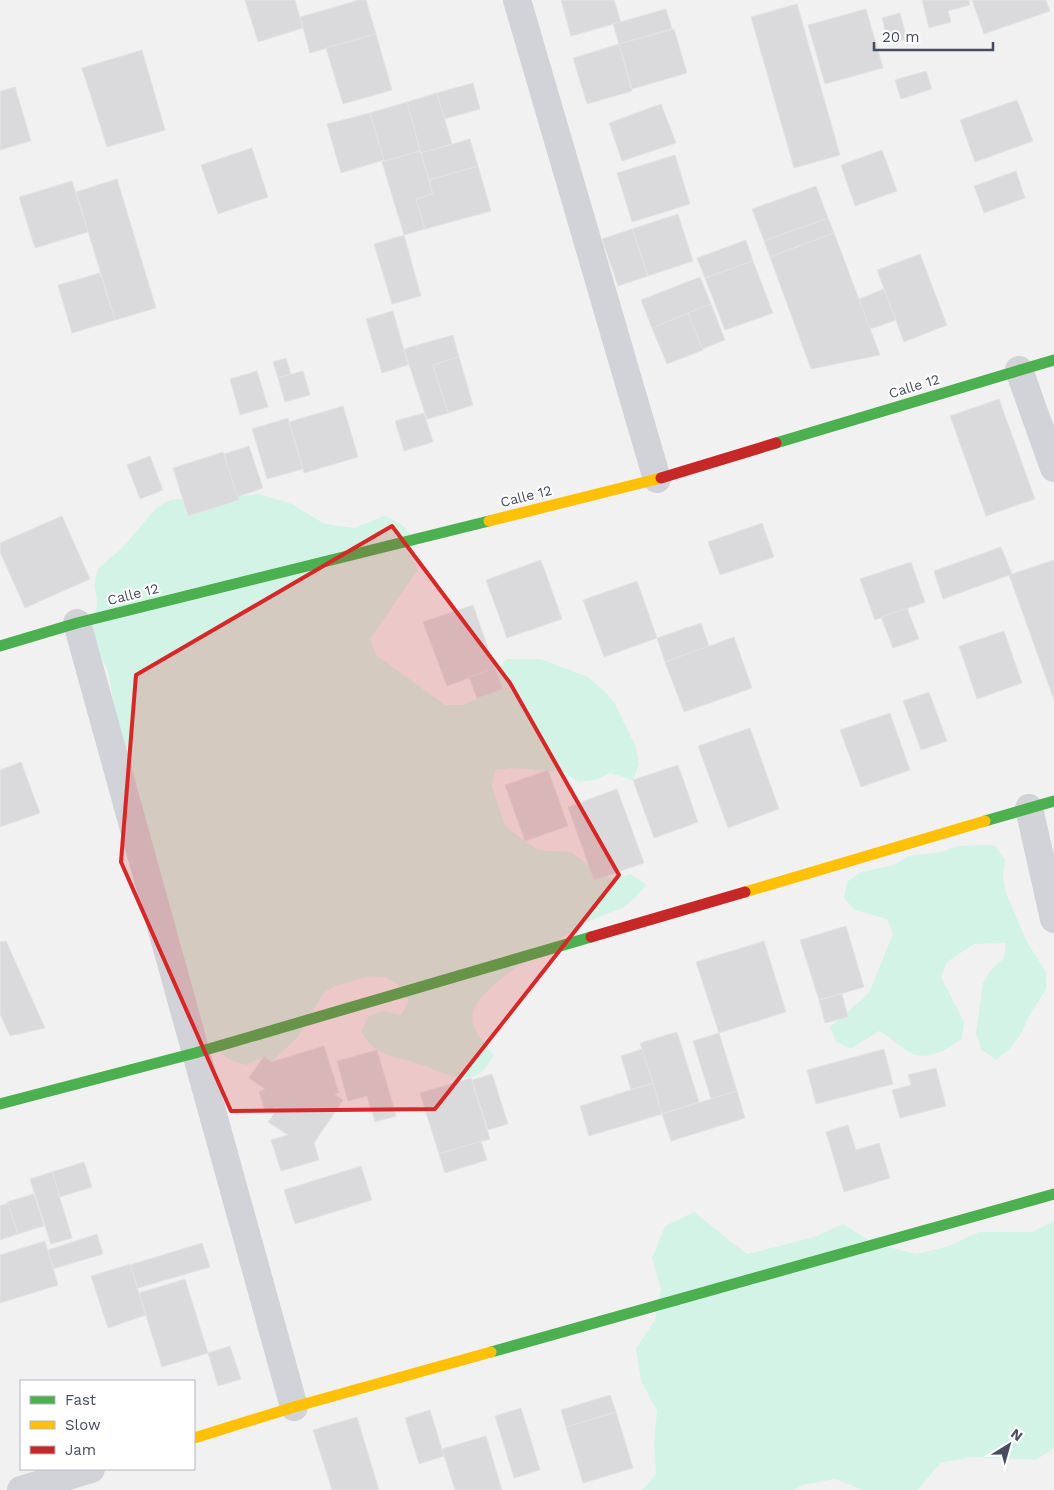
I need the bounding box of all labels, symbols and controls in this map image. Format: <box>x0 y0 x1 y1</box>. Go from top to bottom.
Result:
scale bar <box>874 20 993 52</box>
text: 20 m <box>882 28 920 46</box>
street label: Calle 12 <box>887 371 941 401</box>
street label: Calle 12 <box>499 482 553 510</box>
street label: Calle 12 <box>106 580 160 608</box>
legend <box>20 1380 195 1470</box>
text: Fast <box>65 1391 97 1409</box>
text: Slow <box>65 1416 101 1434</box>
north arrow <box>984 1420 1034 1470</box>
text: N <box>1008 1425 1026 1444</box>
text: Jam <box>65 1441 96 1459</box>

